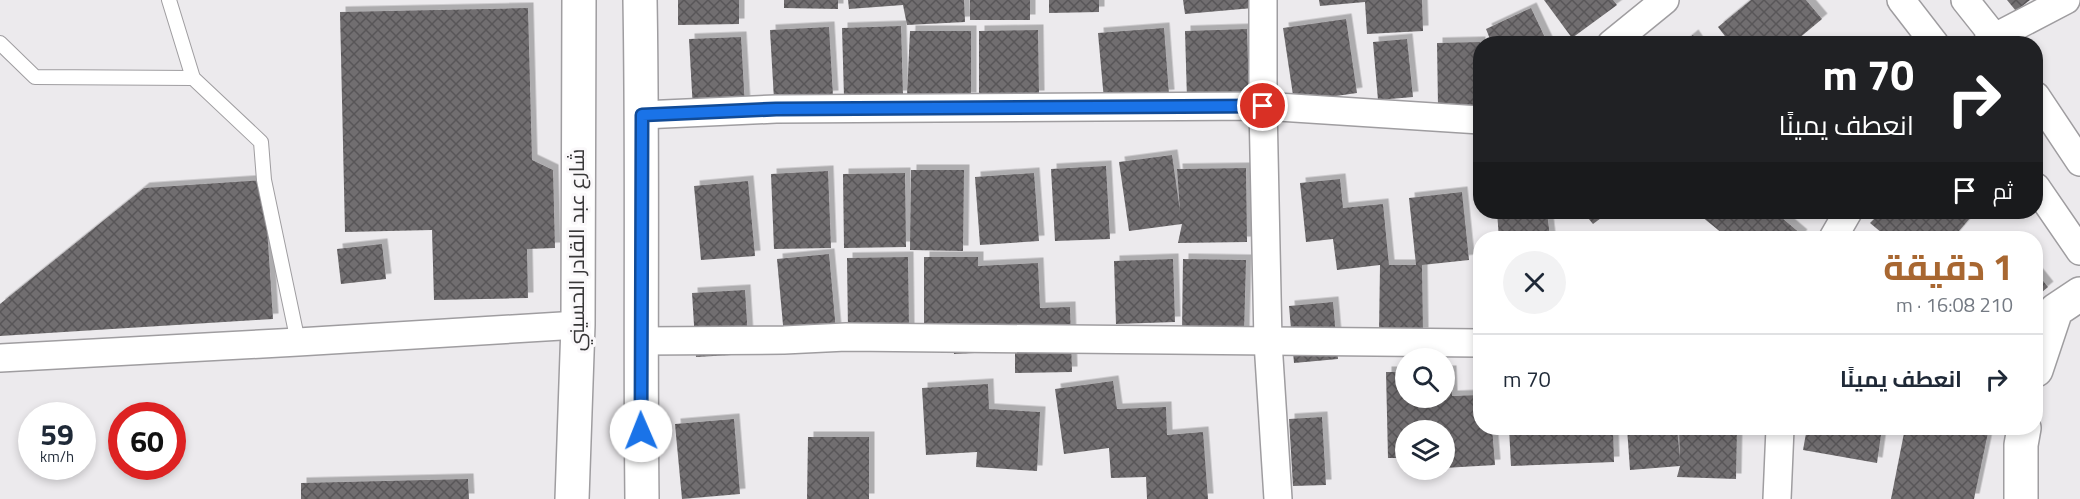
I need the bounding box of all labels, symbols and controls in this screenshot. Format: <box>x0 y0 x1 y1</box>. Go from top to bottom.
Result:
text: 70 m <box>1822 42 1914 106</box>
icon: right <box>1935 60 2013 138</box>
pin <box>1237 80 1288 131</box>
icon: arrive <box>1246 89 1279 122</box>
text: انعطف يمينًا <box>1778 104 1914 145</box>
street label: شارع عبد القادر الحسيني <box>560 149 593 351</box>
icon: arrive <box>1948 174 1981 207</box>
text: ثم <box>1993 174 2013 208</box>
text: 1 دقيقة <box>1883 239 2013 294</box>
button: close <box>1503 251 1566 314</box>
text: 210 m · 16:08 <box>1896 289 2013 320</box>
map controls <box>1395 348 1455 480</box>
button: search <box>1395 348 1455 408</box>
text: 70 m <box>1503 362 1551 396</box>
text: انعطف يمينًا <box>1840 362 1962 396</box>
icon: right <box>1980 363 2013 396</box>
position arrow <box>609 399 673 463</box>
speed limit sign: 60 <box>108 402 186 480</box>
text: 59 <box>40 411 74 457</box>
button: layers <box>1395 420 1455 480</box>
text: km/h <box>40 445 74 468</box>

